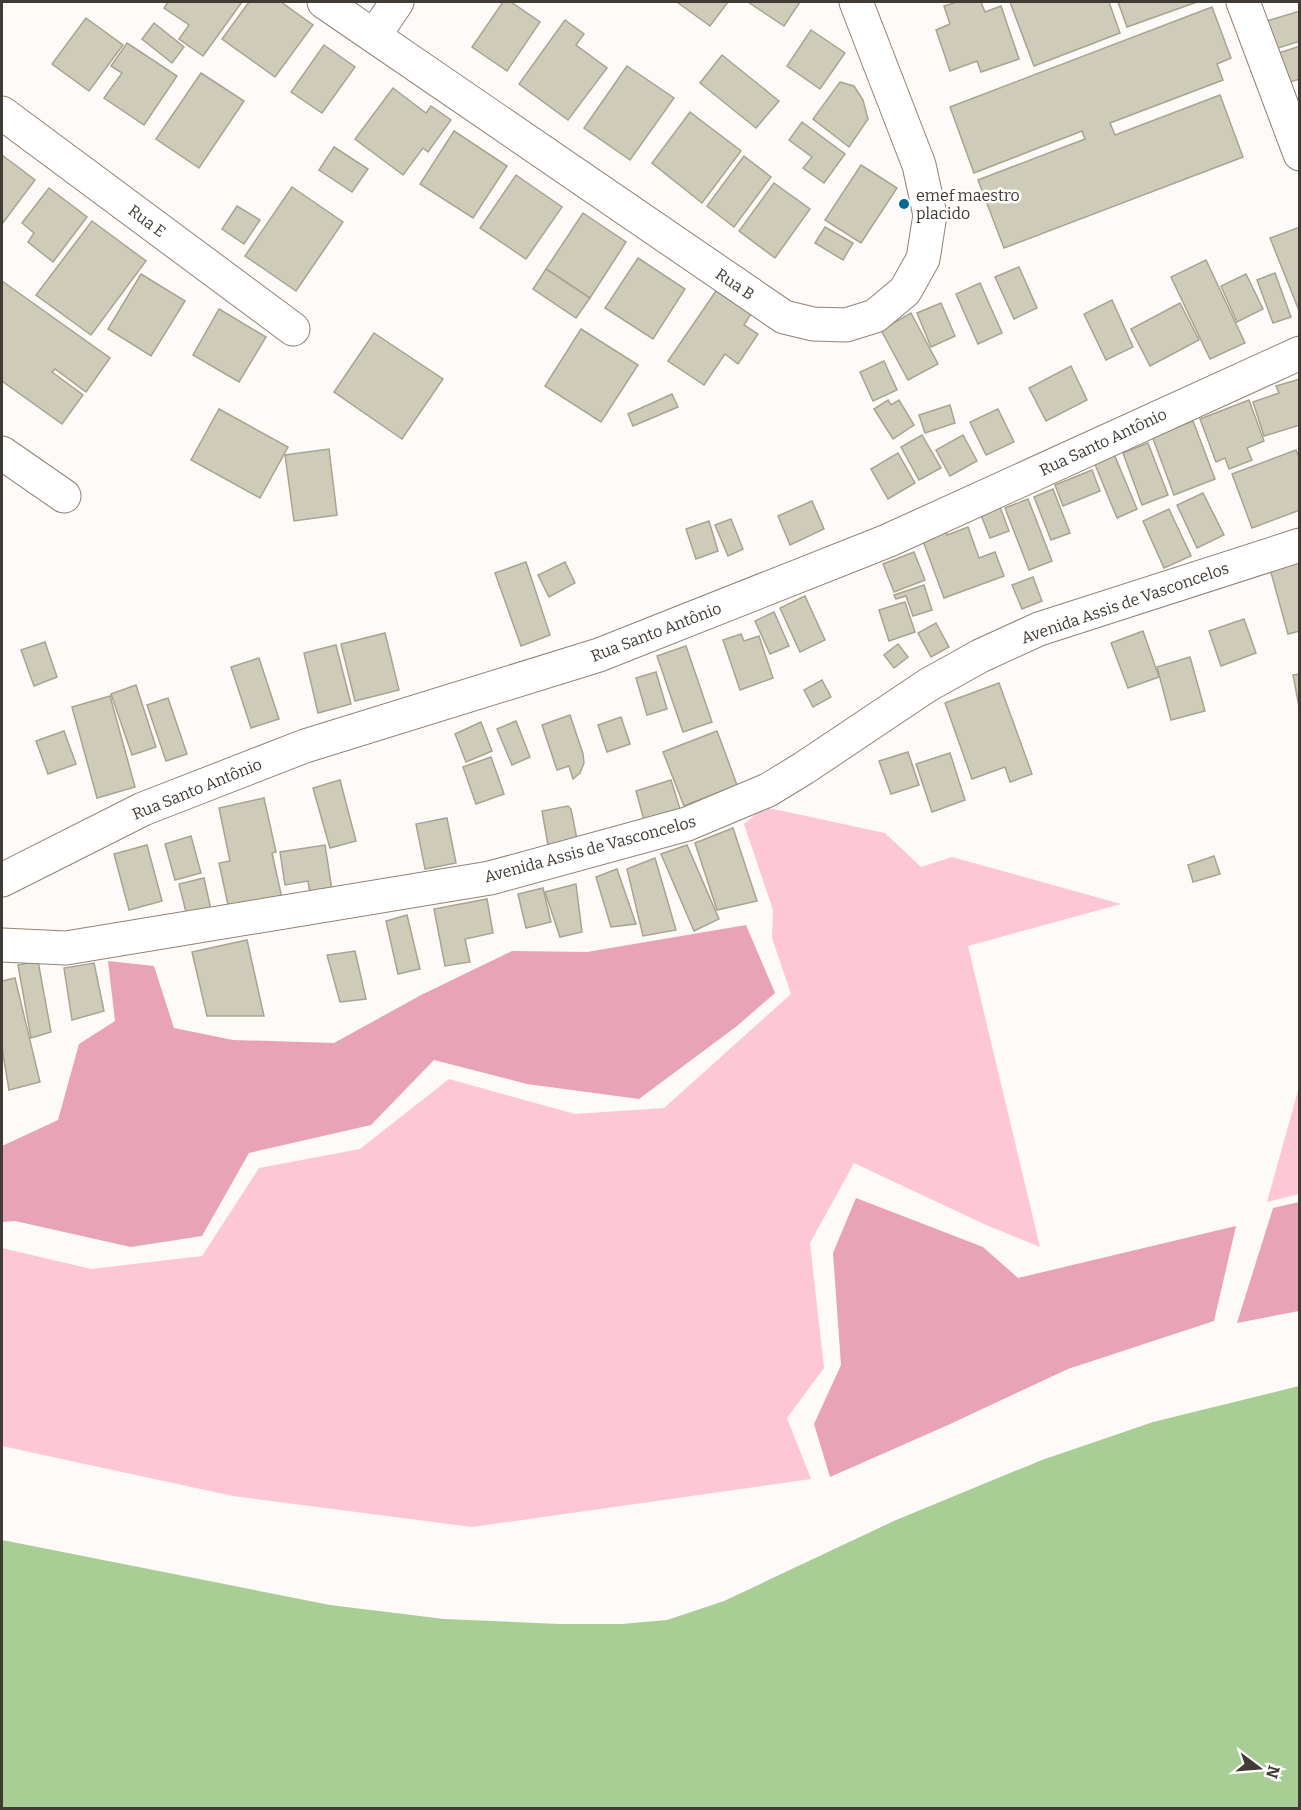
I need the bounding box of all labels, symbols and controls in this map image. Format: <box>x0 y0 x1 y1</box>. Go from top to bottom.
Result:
place label: emef maestro placido <box>916 186 1020 223</box>
marker: emef maestro placido <box>897 197 911 211</box>
street label: Rua E <box>124 201 170 241</box>
street label: Rua B <box>712 264 758 304</box>
street label: Rua Santo Antônio <box>1036 404 1170 480</box>
street label: Avenida Assis de Vasconcelos <box>1019 558 1231 648</box>
street label: Rua Santo Antônio <box>588 598 724 666</box>
street label: Rua Santo Antônio <box>129 754 265 824</box>
street label: Avenida Assis de Vasconcelos <box>482 812 698 886</box>
north arrow <box>1229 1738 1289 1798</box>
text: N <box>1262 1763 1284 1781</box>

